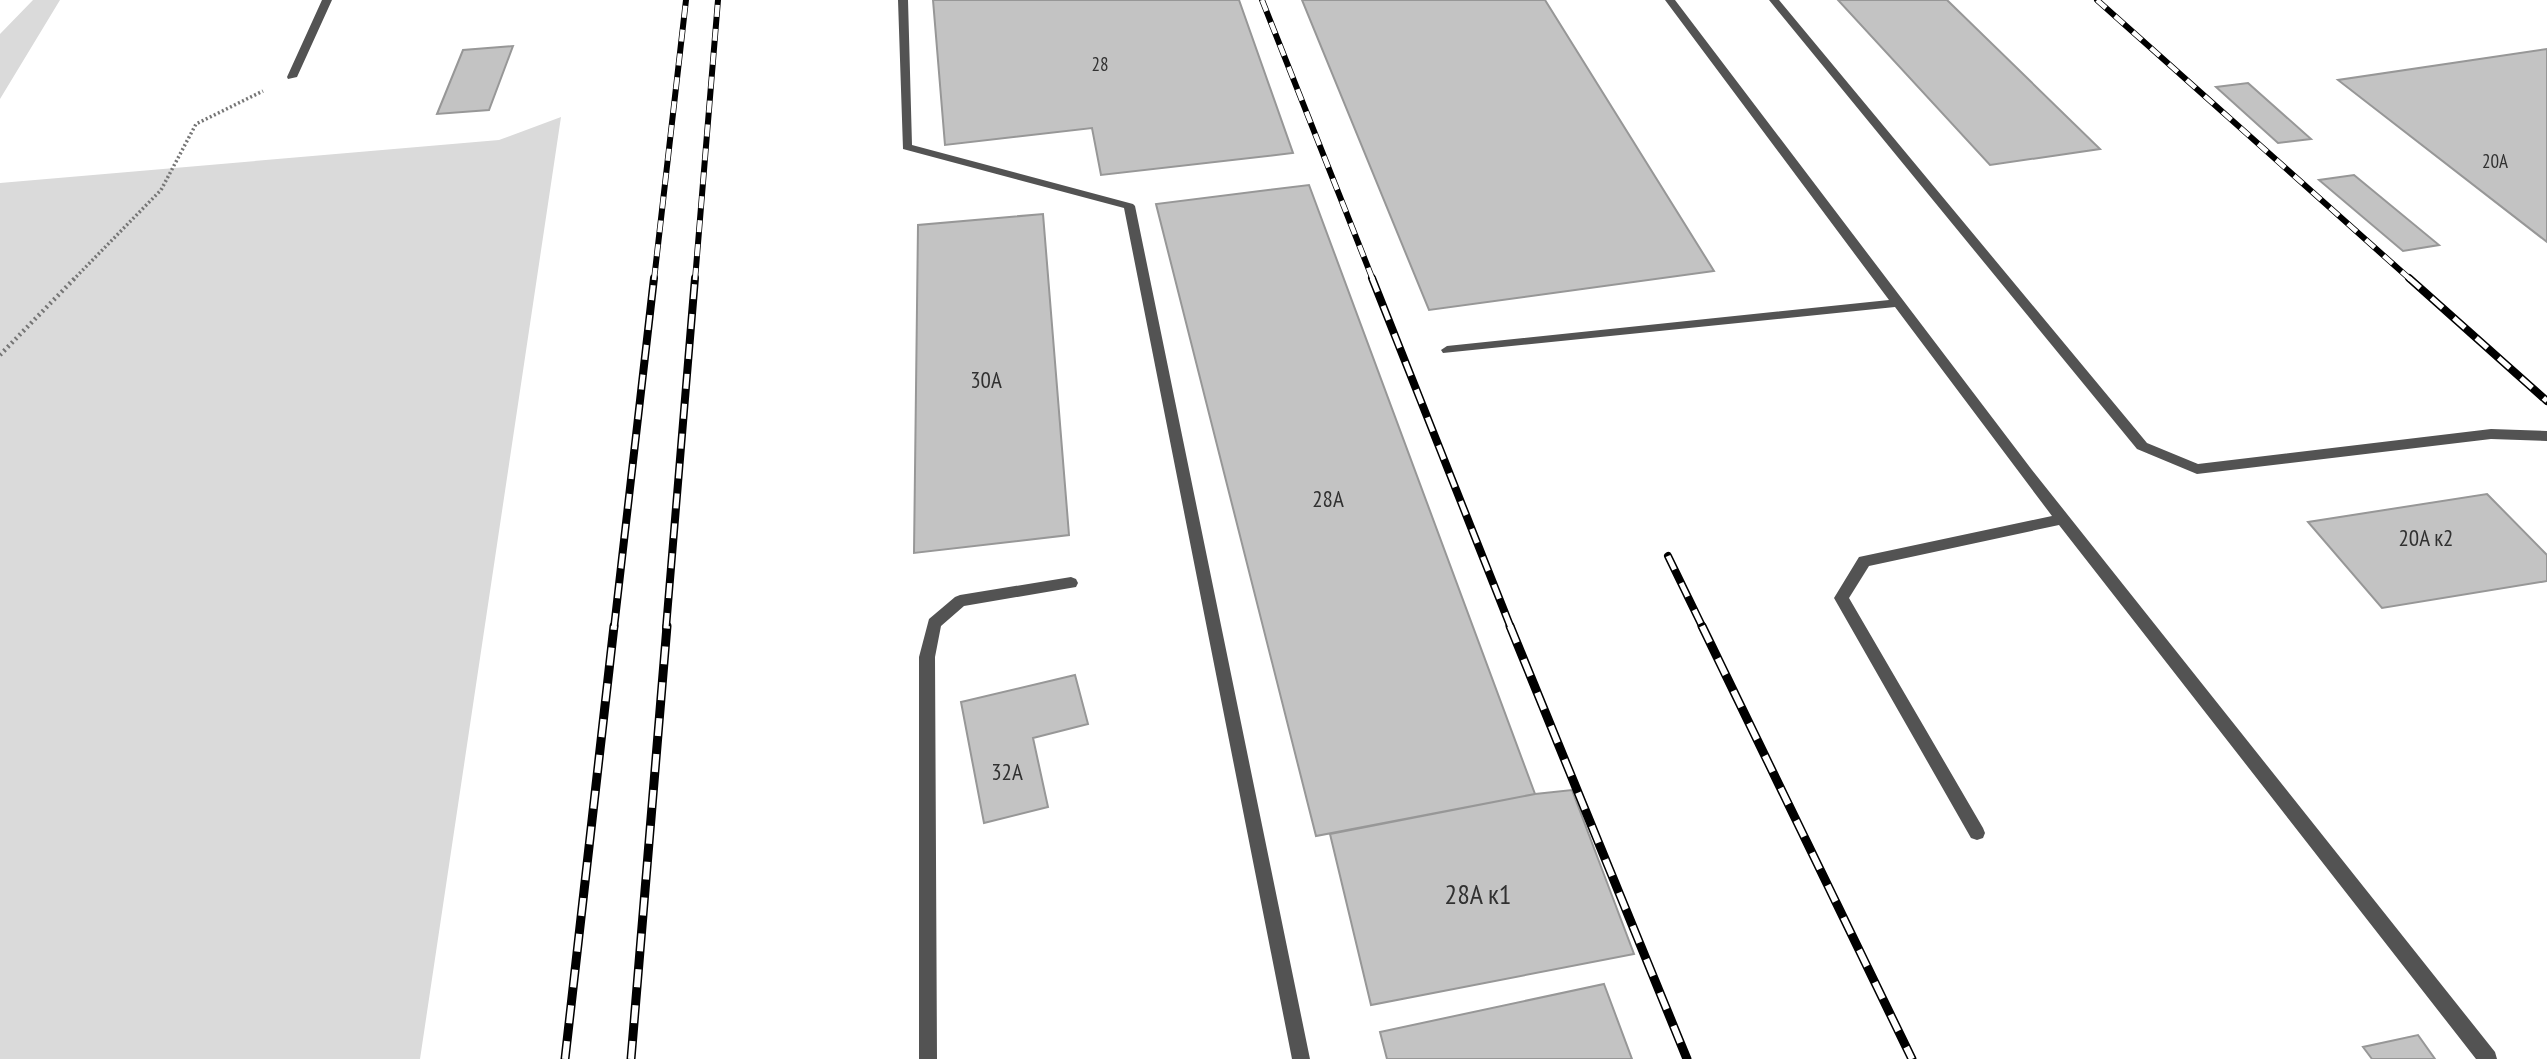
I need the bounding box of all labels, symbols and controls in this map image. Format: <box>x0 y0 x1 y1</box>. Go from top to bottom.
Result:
house number: 28 <box>1091 52 1109 76</box>
house number: 20А <box>2482 149 2508 173</box>
house number: 30А <box>970 365 1002 394</box>
house number: 28А <box>1312 484 1344 513</box>
house number: 20А к2 <box>2399 523 2453 552</box>
house number: 32А <box>991 757 1023 786</box>
house number: 28А к1 <box>1445 875 1511 912</box>

